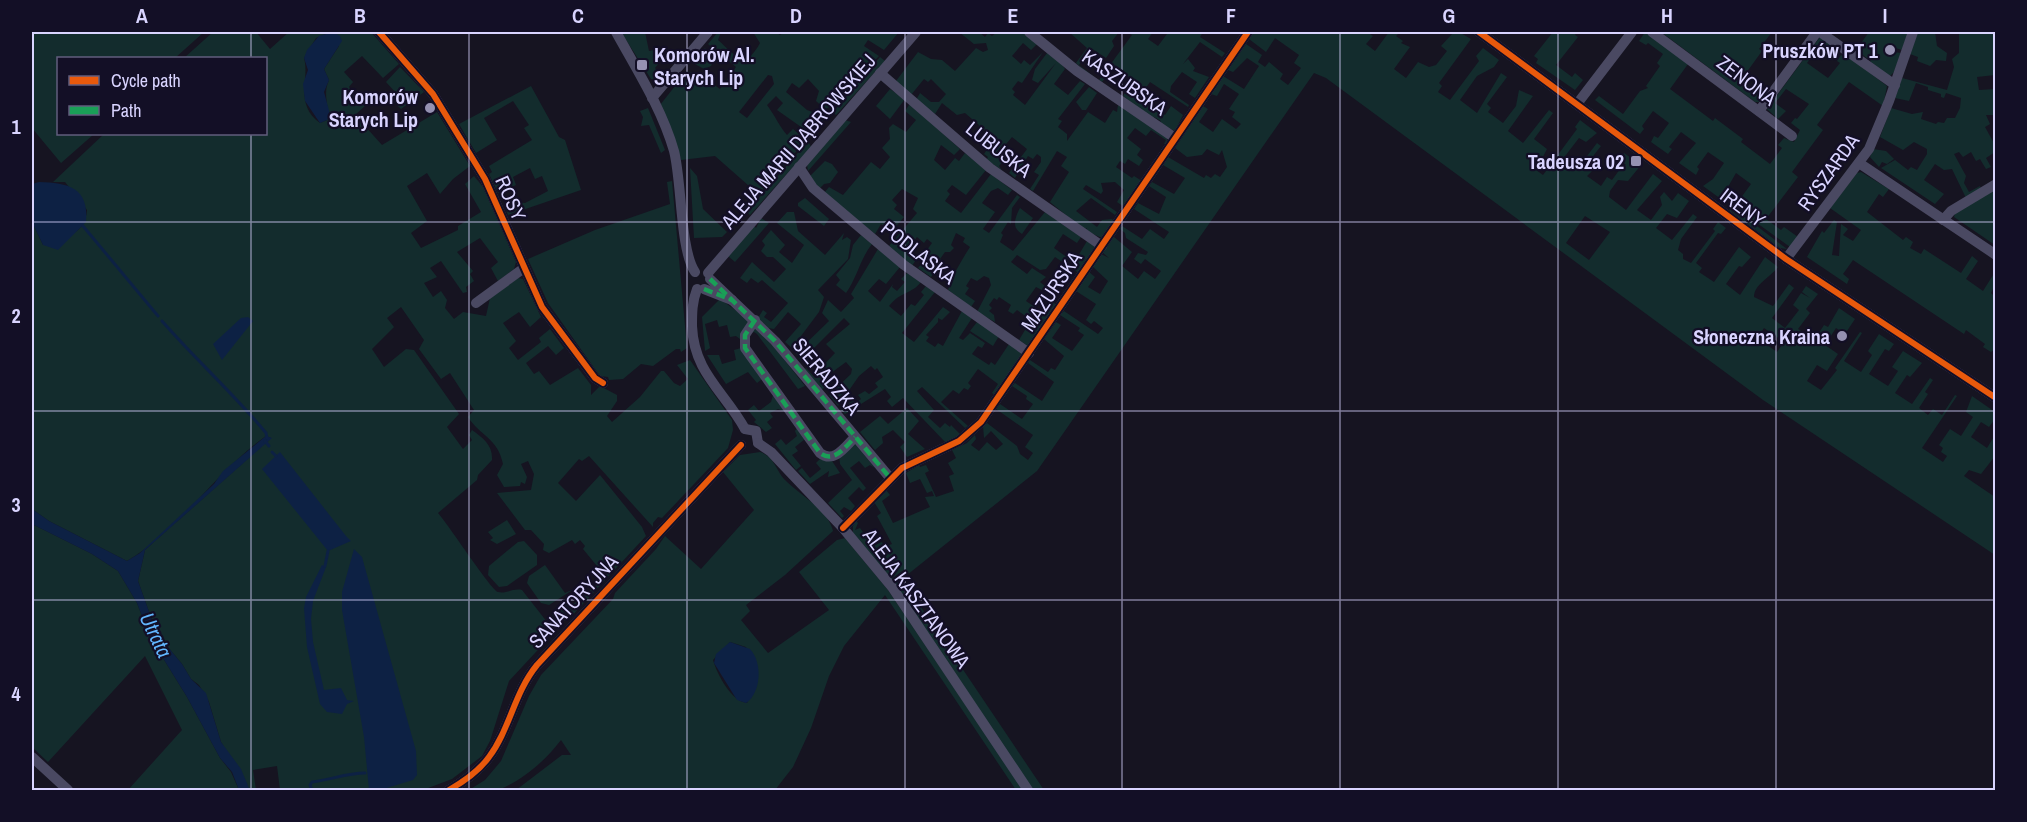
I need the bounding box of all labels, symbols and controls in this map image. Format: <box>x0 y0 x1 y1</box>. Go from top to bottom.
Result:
text: A <box>136 2 148 29</box>
text: B <box>354 2 366 29</box>
text: C <box>572 2 584 29</box>
text: D <box>790 2 802 29</box>
text: E <box>1008 2 1019 29</box>
text: F <box>1226 2 1236 29</box>
text: G <box>1443 2 1455 29</box>
text: H <box>1661 2 1673 29</box>
text: I <box>1883 2 1887 29</box>
place label: Pruszków PT 1 <box>1762 37 1879 64</box>
place label: Komorów Al. Starych Lip <box>654 41 755 91</box>
street label: KASZUBSKA <box>1077 43 1173 121</box>
marker: Pruszków PT 1 <box>1883 43 1897 57</box>
street label: ALEJA MARII DĄBROWSKIEJ <box>714 48 881 235</box>
street label: ZENONA <box>1712 49 1782 111</box>
legend <box>57 57 267 135</box>
marker: Komorów Al. Starych Lip <box>635 58 649 72</box>
text: Cycle path <box>111 68 181 93</box>
place label: Komorów Starych Lip <box>329 83 418 133</box>
text: Path <box>111 98 141 123</box>
marker: Komorów Starych Lip <box>423 101 437 115</box>
text: 1 <box>11 113 21 140</box>
street label: LUBUSKA <box>961 115 1038 183</box>
street label: RYSZARDA <box>1791 128 1865 216</box>
place label: Tadeusza 02 <box>1528 148 1624 175</box>
marker: Tadeusza 02 <box>1629 154 1643 168</box>
street label: ROSY <box>489 171 533 225</box>
street label: IRENY <box>1715 181 1771 233</box>
street label: PODLASKA <box>876 214 962 290</box>
street label: MAZURSKA <box>1014 246 1088 336</box>
text: 2 <box>11 302 21 329</box>
place label: Słoneczna Kraina <box>1693 323 1830 350</box>
marker: Słoneczna Kraina <box>1835 329 1849 343</box>
street label: SIERADZKA <box>787 332 867 420</box>
text: 3 <box>11 491 21 518</box>
street label: ALEJA KASZTANOWA <box>856 522 977 673</box>
street label: SANATORYJNA <box>522 548 624 654</box>
water label: Utrata <box>133 608 179 662</box>
text: 4 <box>11 680 21 707</box>

